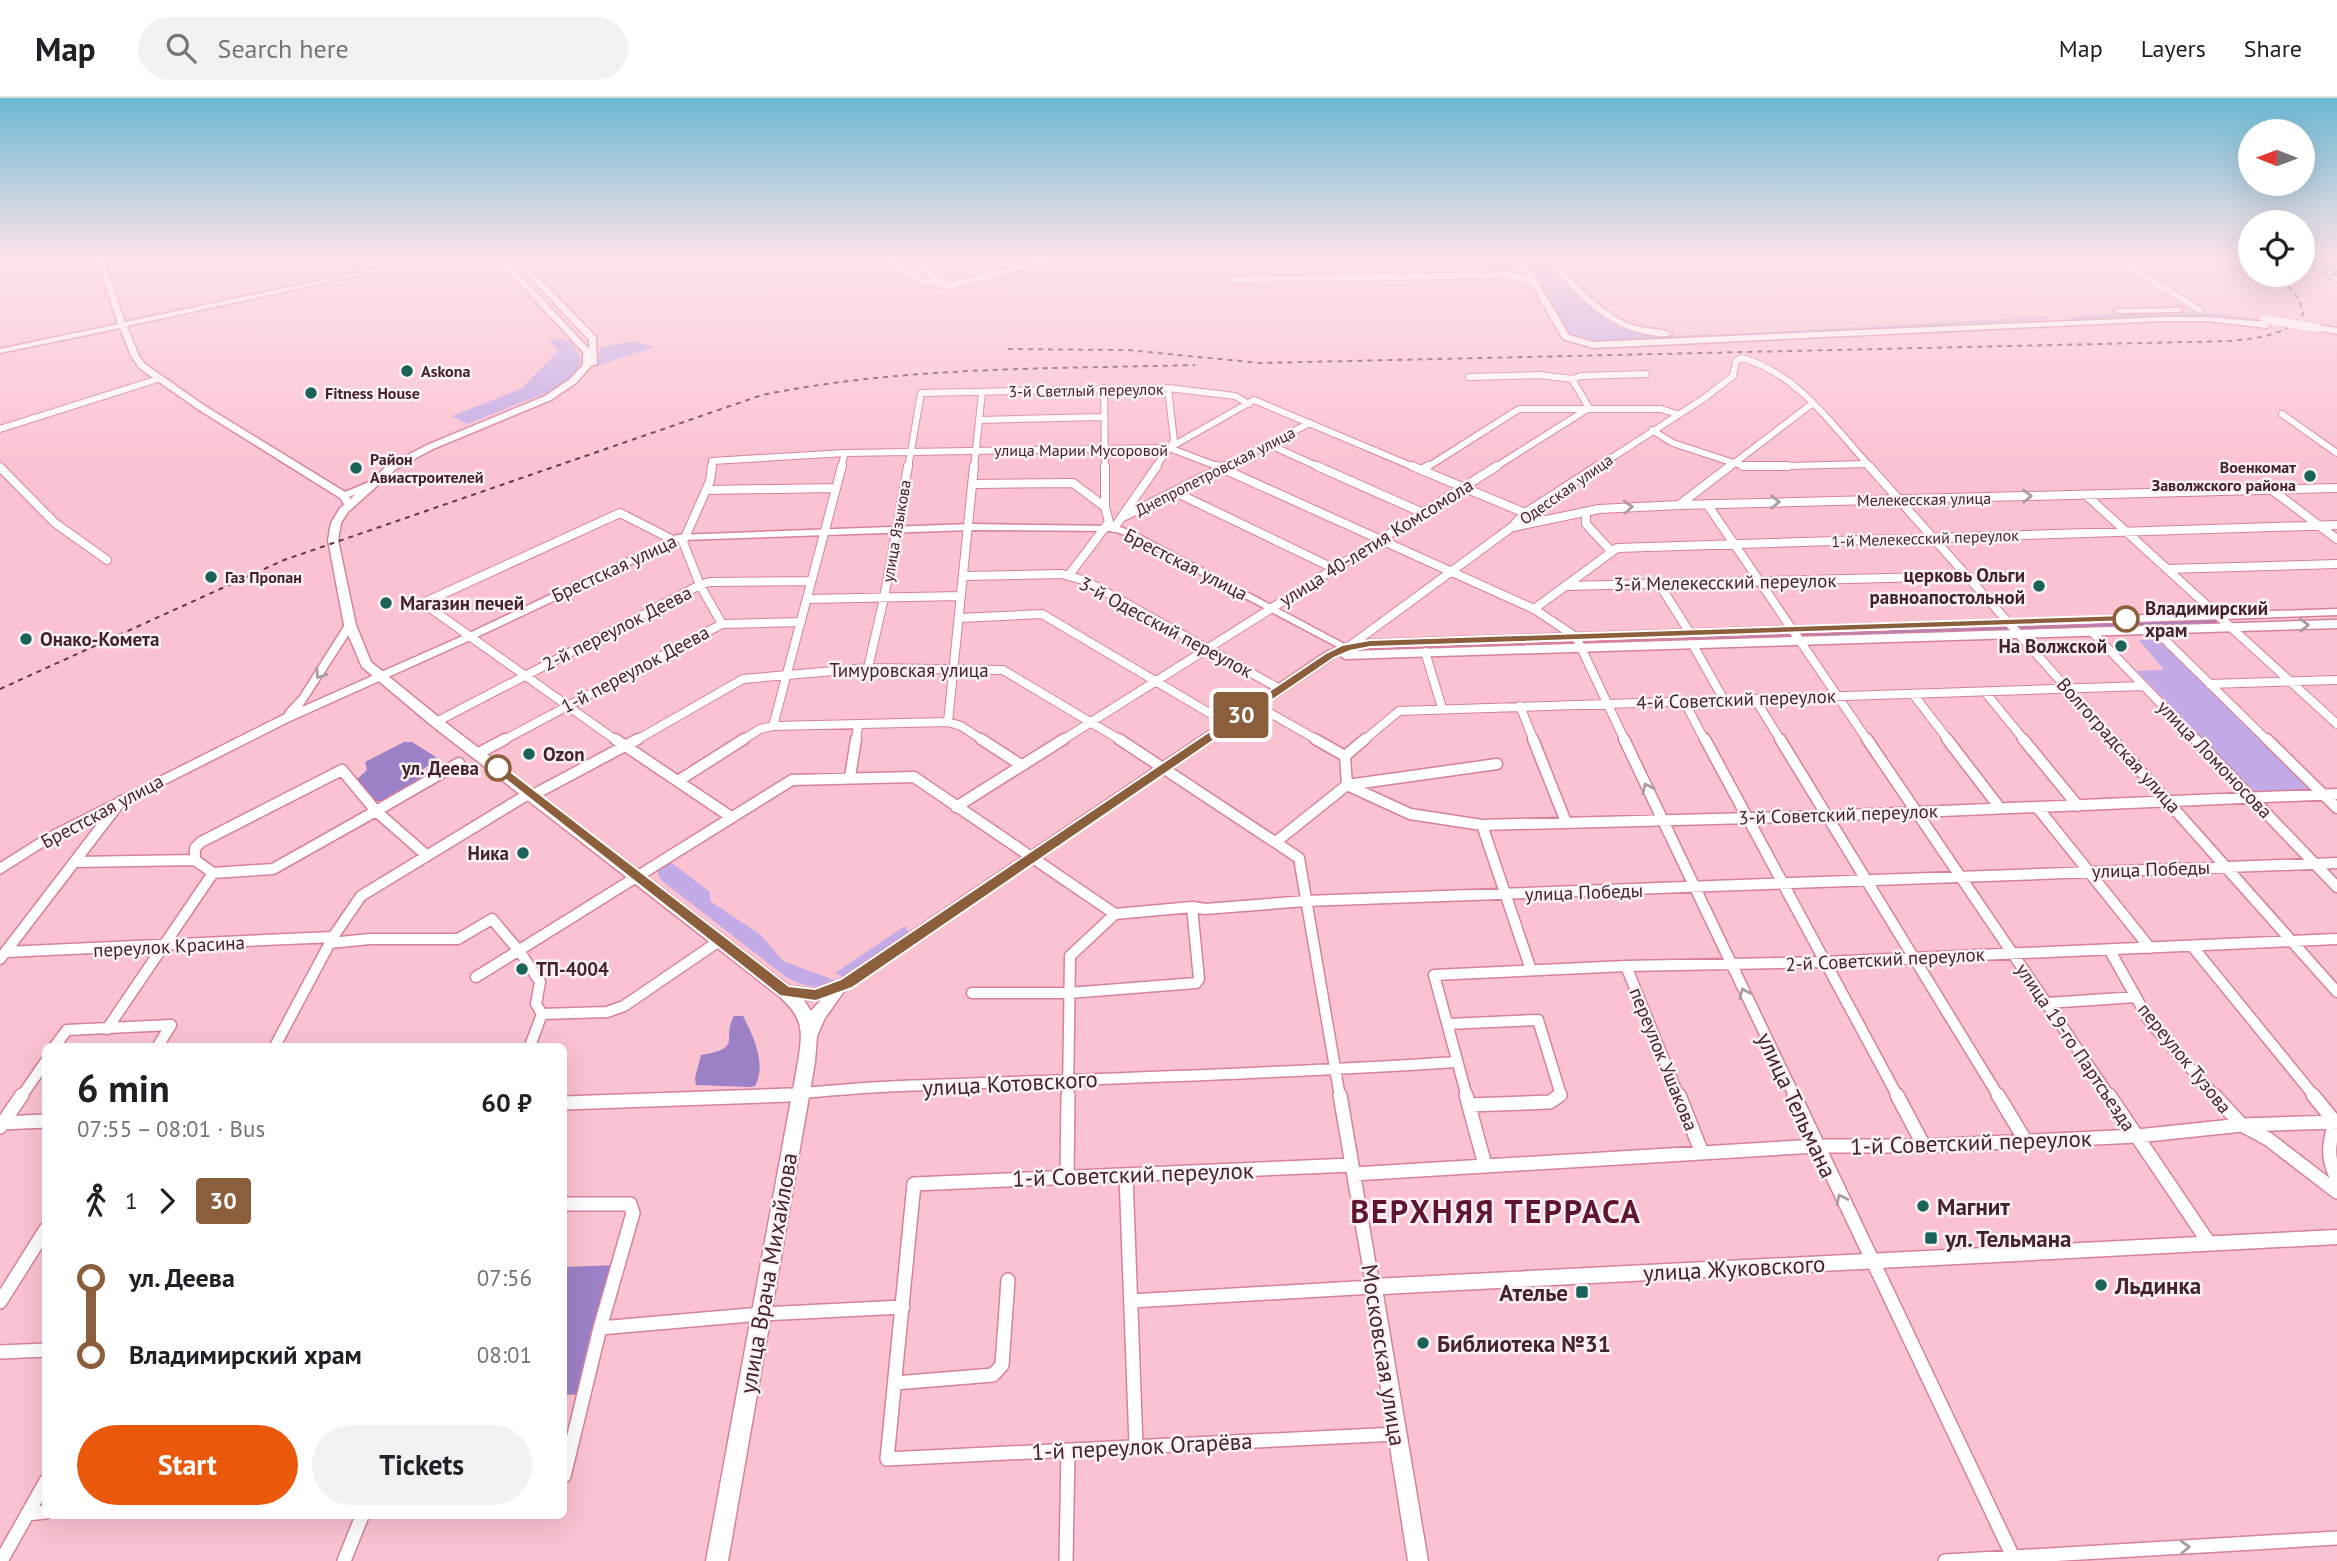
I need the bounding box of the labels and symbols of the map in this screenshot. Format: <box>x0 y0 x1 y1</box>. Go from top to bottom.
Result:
north arrow <box>2238 119 2315 196</box>
place label: Askona <box>421 361 470 381</box>
marker: Askona <box>399 363 415 379</box>
street label: 3-й Светлый переулок <box>1008 379 1164 401</box>
place label: Fitness House <box>325 383 420 403</box>
marker: Fitness House <box>303 385 319 401</box>
street label: Днепропетровская улица <box>1132 422 1298 520</box>
street label: улица Марии Мусоровой <box>994 440 1168 460</box>
place label: Район Авиастроителей <box>370 449 484 487</box>
street label: Одесская улица <box>1515 449 1617 529</box>
place label: Военкомат Заволжского района <box>2152 457 2296 495</box>
marker: Район Авиастроителей <box>348 460 364 476</box>
marker: Военкомат Заволжского района <box>2302 468 2318 484</box>
street label: улица 40-летия Комсомола <box>1275 472 1477 612</box>
street label: улица Языкова <box>877 478 915 584</box>
street label: Мелекесская улица <box>1857 488 1991 510</box>
one-way arrow <box>2022 489 2033 504</box>
one-way arrow <box>1770 495 1781 510</box>
one-way arrow <box>1623 500 1634 515</box>
street label: Брестская улица <box>1120 523 1252 605</box>
street label: 1-й Мелекесский переулок <box>1831 525 2019 551</box>
street label: Брестская улица <box>548 529 680 607</box>
place label: церковь Ольги равноапостольной <box>1870 563 2025 609</box>
place label: Газ Пропан <box>225 567 302 587</box>
street label: 3-й Мелекесский переулок <box>1613 568 1837 596</box>
marker: Газ Пропан <box>203 569 219 585</box>
street label: 3-й Одесский переулок <box>1075 571 1257 683</box>
marker: церковь Ольги равноапостольной <box>2031 578 2047 594</box>
street label: 2-й переулок Деева <box>538 580 696 676</box>
place label: Магазин печей <box>400 591 524 615</box>
marker: Магазин печей <box>378 595 394 611</box>
place label: Владимирский храм <box>2145 596 2268 642</box>
marker: Владимирский храм <box>2113 606 2139 632</box>
one-way arrow <box>2299 618 2310 633</box>
street label: 1-й переулок Деева <box>557 620 713 718</box>
place label: Онако-Комета <box>40 627 159 651</box>
marker: Онако-Комета <box>18 631 34 647</box>
place label: На Волжской <box>1998 634 2107 658</box>
marker: На Волжской <box>2113 638 2129 654</box>
street label: Тимуровская улица <box>829 658 989 682</box>
one-way arrow <box>315 666 328 679</box>
street label: Волгоградская улица <box>2052 672 2186 818</box>
street label: 4-й Советский переулок <box>1636 684 1836 714</box>
line badge: 30 <box>1210 692 1272 738</box>
street label: улица Ломоносова <box>2152 695 2278 823</box>
place label: Ozon <box>543 742 585 766</box>
marker: Ozon <box>521 746 537 762</box>
marker: ул. Деева <box>485 755 511 781</box>
place label: ул. Деева <box>401 756 479 780</box>
street label: Брестская улица <box>37 769 167 853</box>
one-way arrow <box>1641 782 1655 795</box>
street label: 3-й Советский переулок <box>1738 799 1938 829</box>
place label: Ника <box>468 841 509 865</box>
marker: Ника <box>515 845 531 861</box>
street label: улица Победы <box>2091 855 2211 883</box>
street label: улица Победы <box>1524 878 1644 906</box>
street label: переулок Красина <box>93 930 245 962</box>
street label: 2-й Советский переулок <box>1785 942 1985 976</box>
place label: ТП-4004 <box>536 957 609 981</box>
street label: улица 19-го Партсъезда <box>2011 958 2141 1136</box>
marker: ТП-4004 <box>514 961 530 977</box>
street label: переулок Ушакова <box>1624 984 1704 1134</box>
one-way arrow <box>1738 988 1752 1000</box>
street label: переулок Тузова <box>2133 998 2237 1118</box>
street label: улица Тельмана <box>1751 1028 1843 1182</box>
street label: улица Котовского <box>922 1064 1098 1102</box>
street label: 1-й Советский переулок <box>1850 1123 2092 1161</box>
street label: улица Врача Михайлова <box>733 1150 803 1396</box>
street label: 1-й Советский переулок <box>1012 1155 1254 1193</box>
district label: ВЕРХНЯЯ ТЕРРАСА <box>1350 1190 1642 1232</box>
place label: Магнит <box>1937 1192 2010 1221</box>
one-way arrow <box>1836 1194 1850 1206</box>
marker: Магнит <box>1915 1198 1931 1214</box>
place label: ул. Тельмана <box>1944 1224 2071 1253</box>
marker: ул. Тельмана <box>1923 1230 1939 1246</box>
street label: улица Жуковского <box>1642 1249 1826 1287</box>
street label: Московская улица <box>1355 1262 1413 1448</box>
place label: Льдинка <box>2114 1271 2201 1300</box>
marker: Льдинка <box>2093 1277 2109 1293</box>
place label: Ателье <box>1499 1278 1568 1307</box>
marker: Ателье <box>1574 1284 1590 1300</box>
place label: Библиотека №31 <box>1437 1329 1611 1358</box>
marker: Библиотека №31 <box>1415 1335 1431 1351</box>
street label: 1-й переулок Огарёва <box>1031 1426 1253 1466</box>
one-way arrow <box>2179 1540 2190 1555</box>

